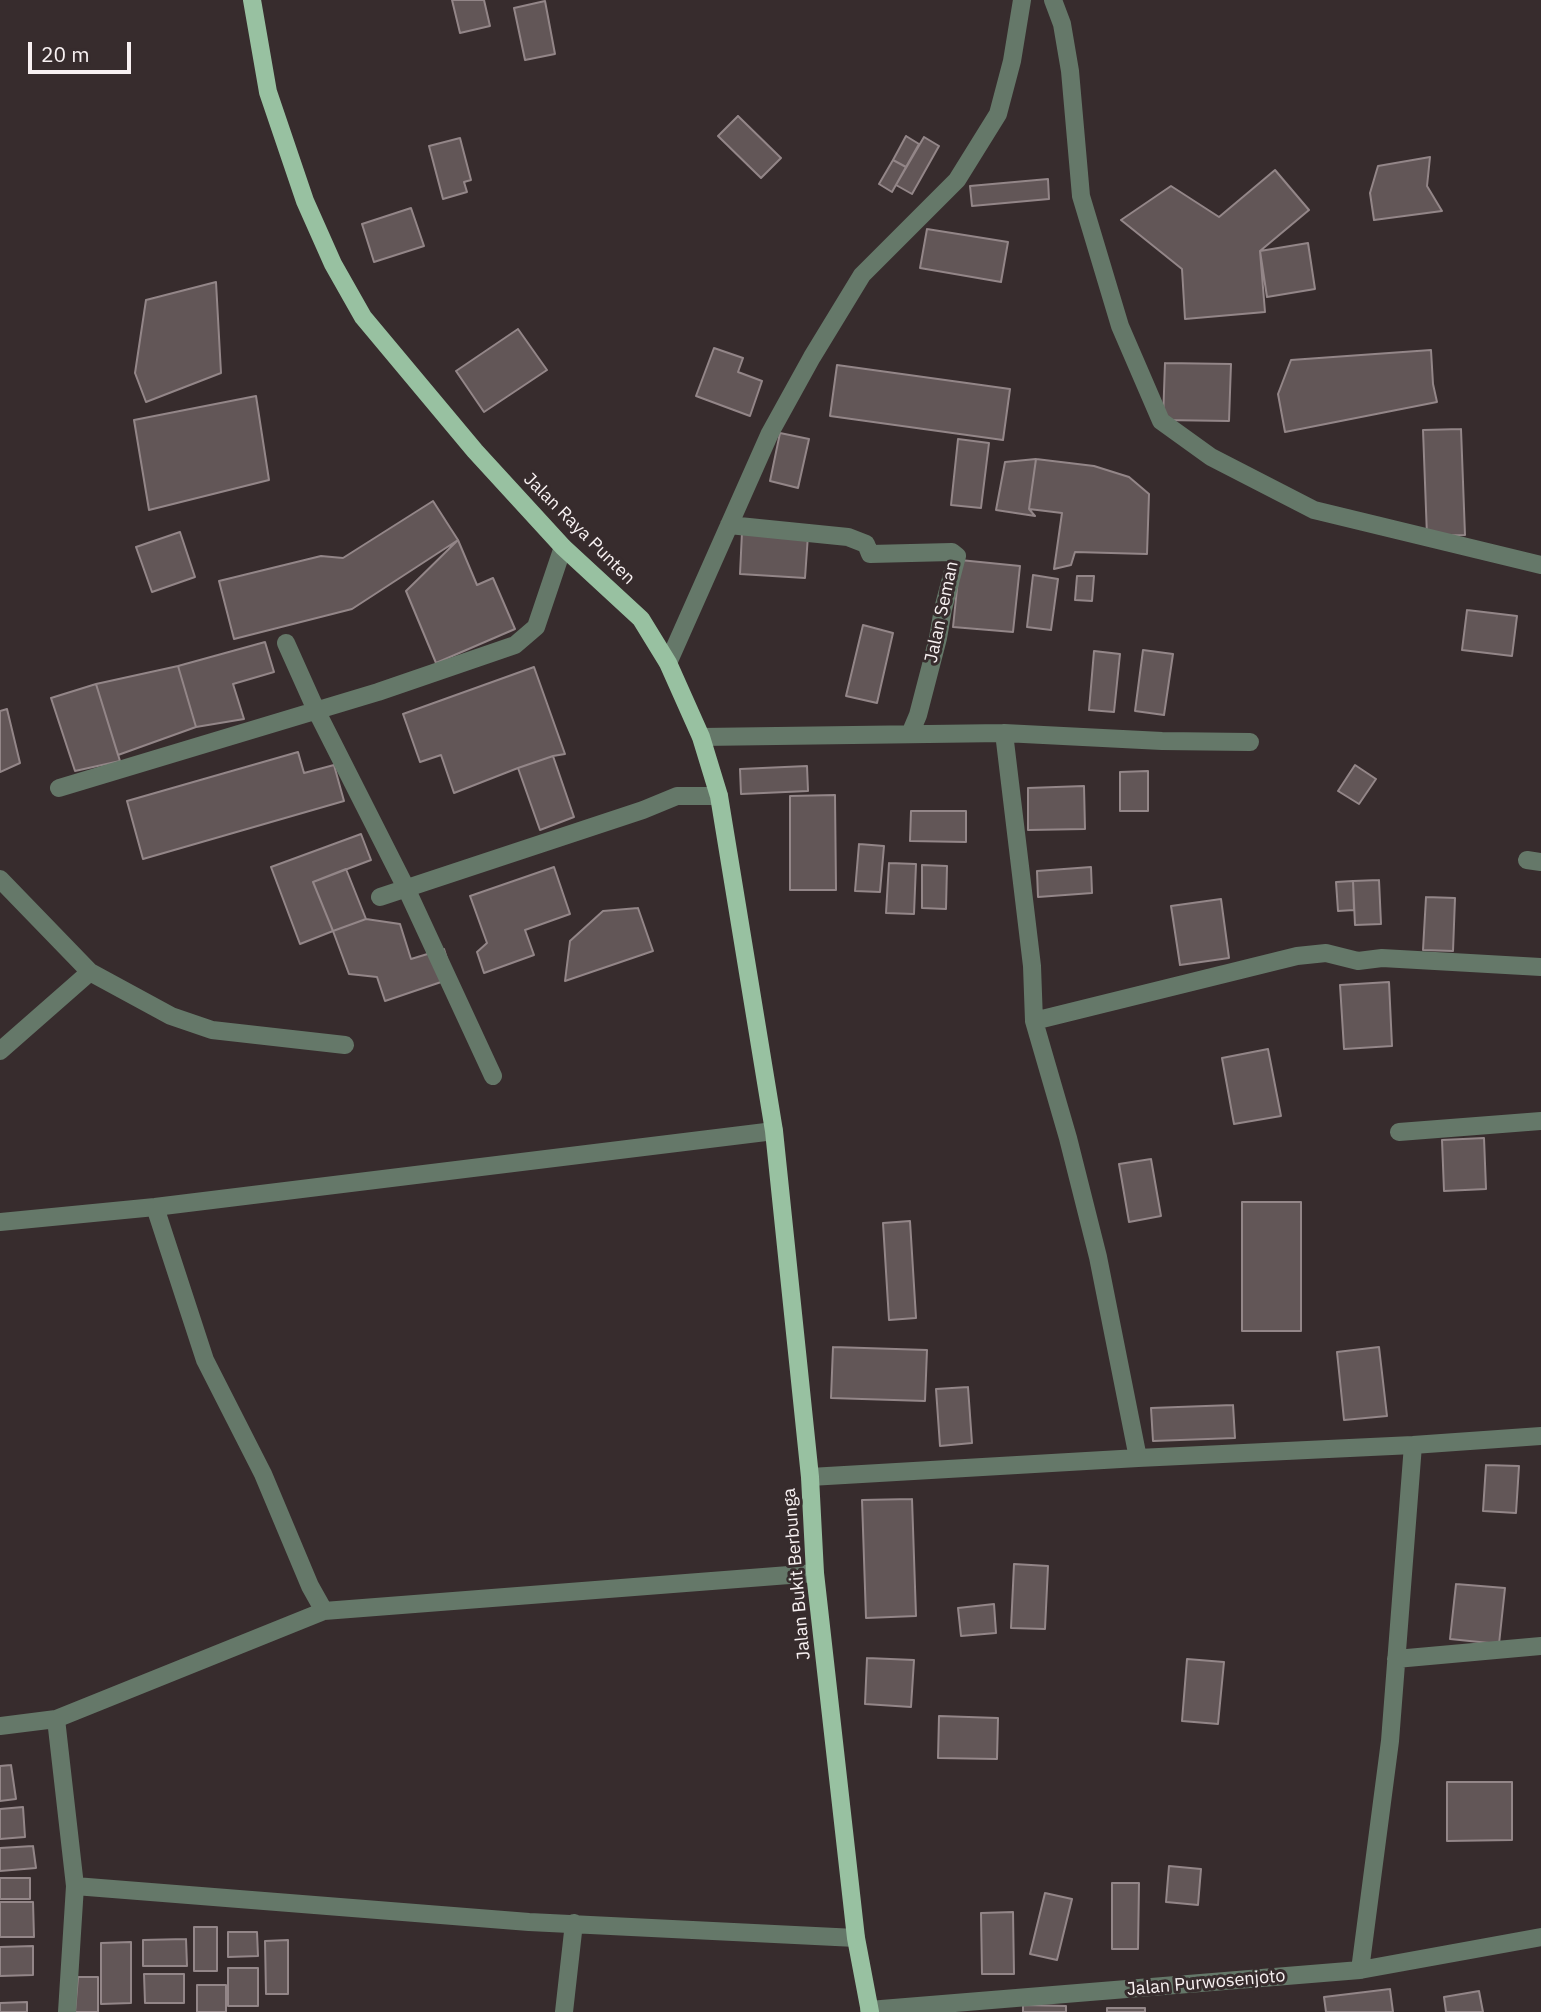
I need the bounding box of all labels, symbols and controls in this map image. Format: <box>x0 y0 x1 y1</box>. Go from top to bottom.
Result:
scale bar <box>32 28 135 72</box>
text: 20 m <box>41 40 90 68</box>
street label: Jalan Raya Punten <box>519 469 639 589</box>
street label: Jalan Seman <box>921 559 963 665</box>
street label: Jalan Bukit Berbunga <box>779 1487 815 1661</box>
street label: Jalan Purwosenjoto <box>1126 1965 1286 2001</box>

